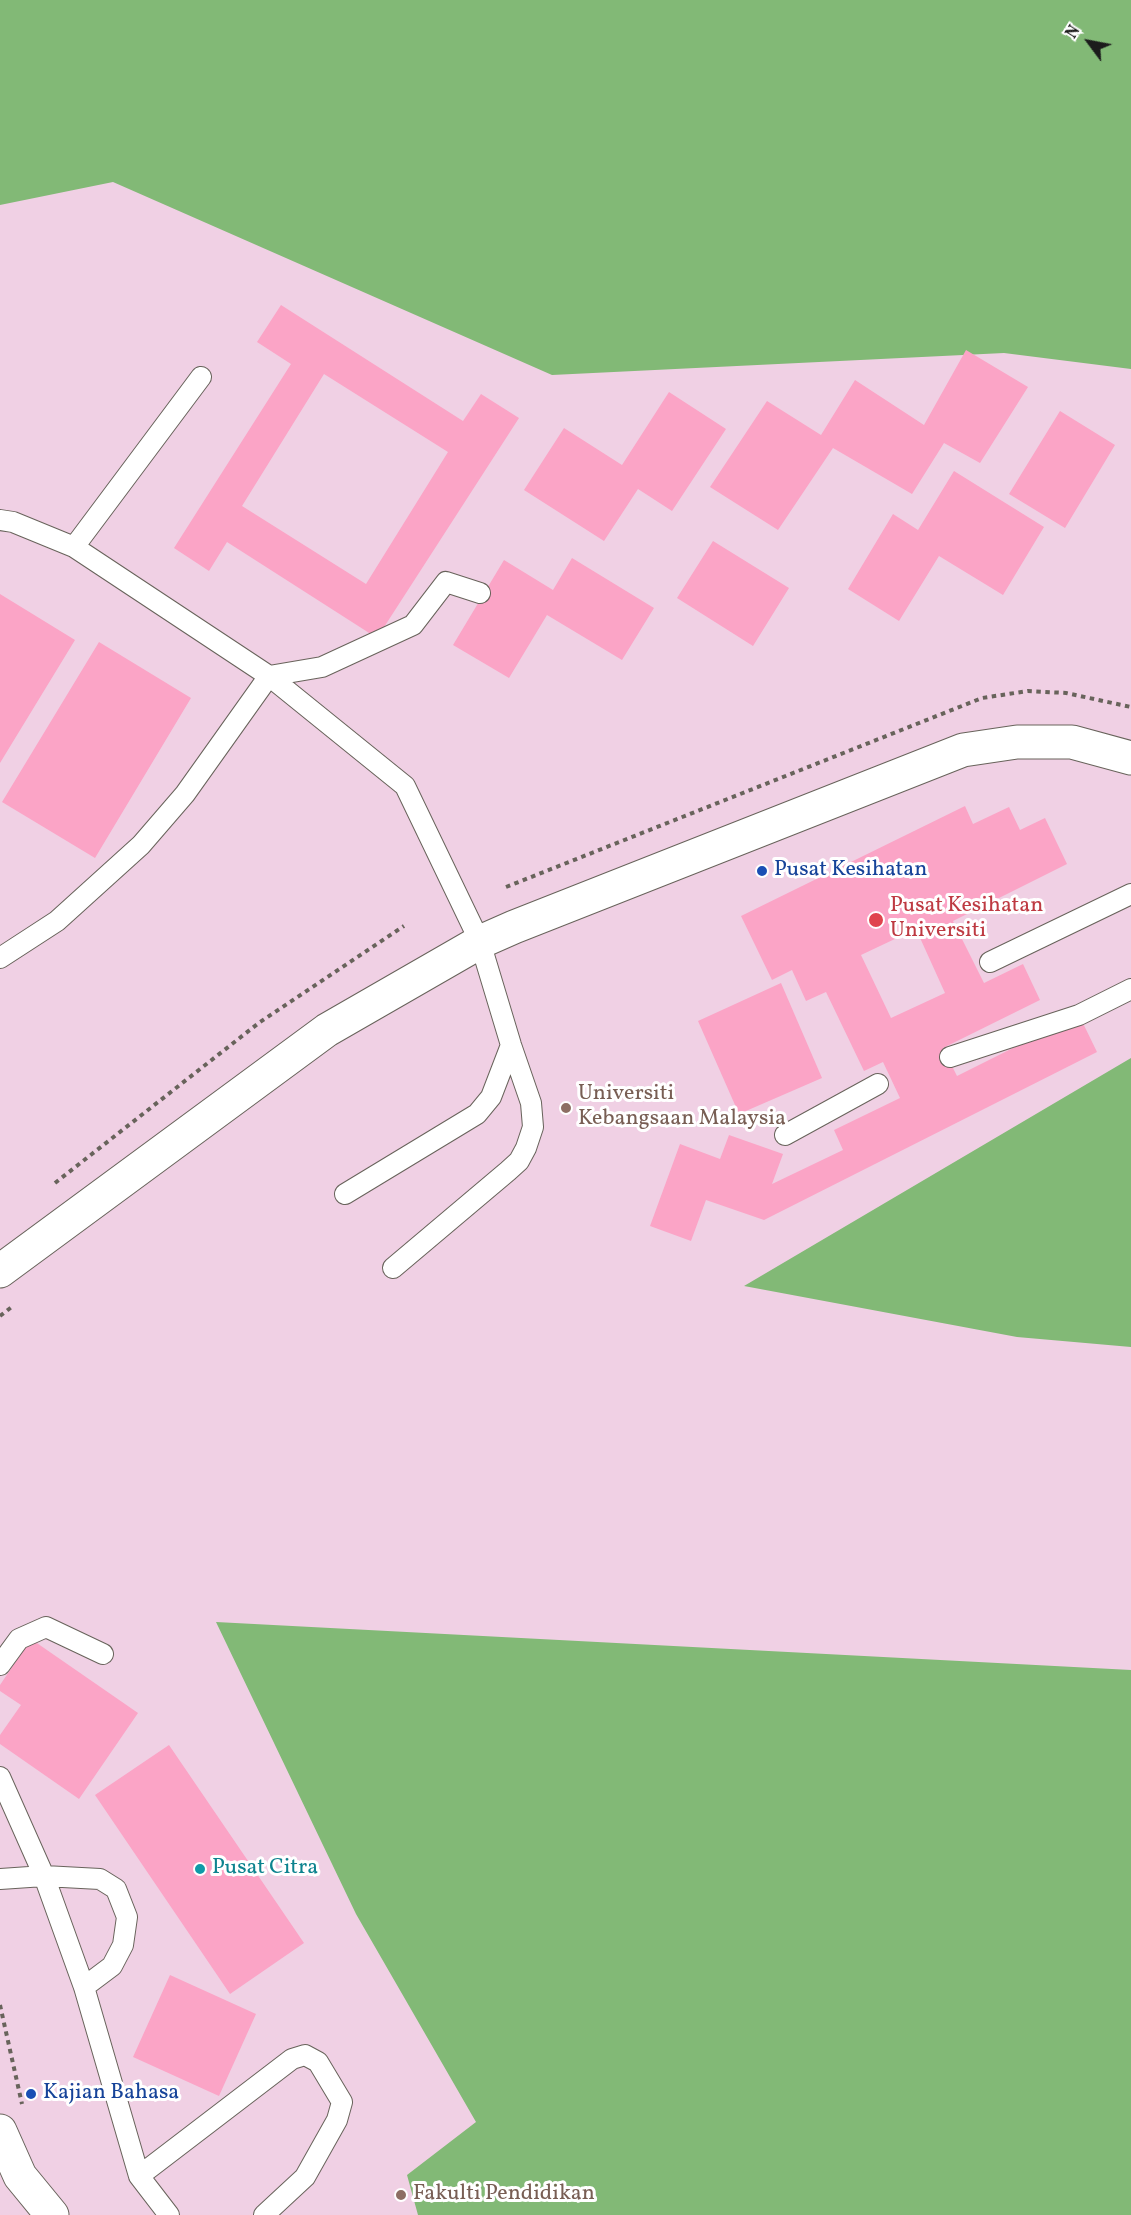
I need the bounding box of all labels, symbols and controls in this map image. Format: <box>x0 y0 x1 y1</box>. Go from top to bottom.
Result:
north arrow <box>1059 12 1119 72</box>
text: N <box>1061 22 1086 43</box>
place label: Pusat Kesihatan <box>774 858 927 884</box>
marker: Pusat Kesihatan <box>755 864 769 878</box>
place label: Pusat Kesihatan Universiti <box>890 894 1043 945</box>
marker: Pusat Kesihatan Universiti <box>867 911 885 929</box>
place label: Universiti Kebangsaan Malaysia <box>578 1082 786 1134</box>
marker: Universiti Kebangsaan Malaysia <box>559 1101 573 1115</box>
place label: Pusat Citra <box>212 1856 318 1882</box>
marker: Pusat Citra <box>193 1862 207 1876</box>
place label: Kajian Bahasa <box>43 2081 179 2107</box>
marker: Kajian Bahasa <box>24 2087 38 2101</box>
place label: Fakulti Pendidikan <box>413 2182 595 2208</box>
marker: Fakulti Pendidikan <box>394 2188 408 2202</box>

